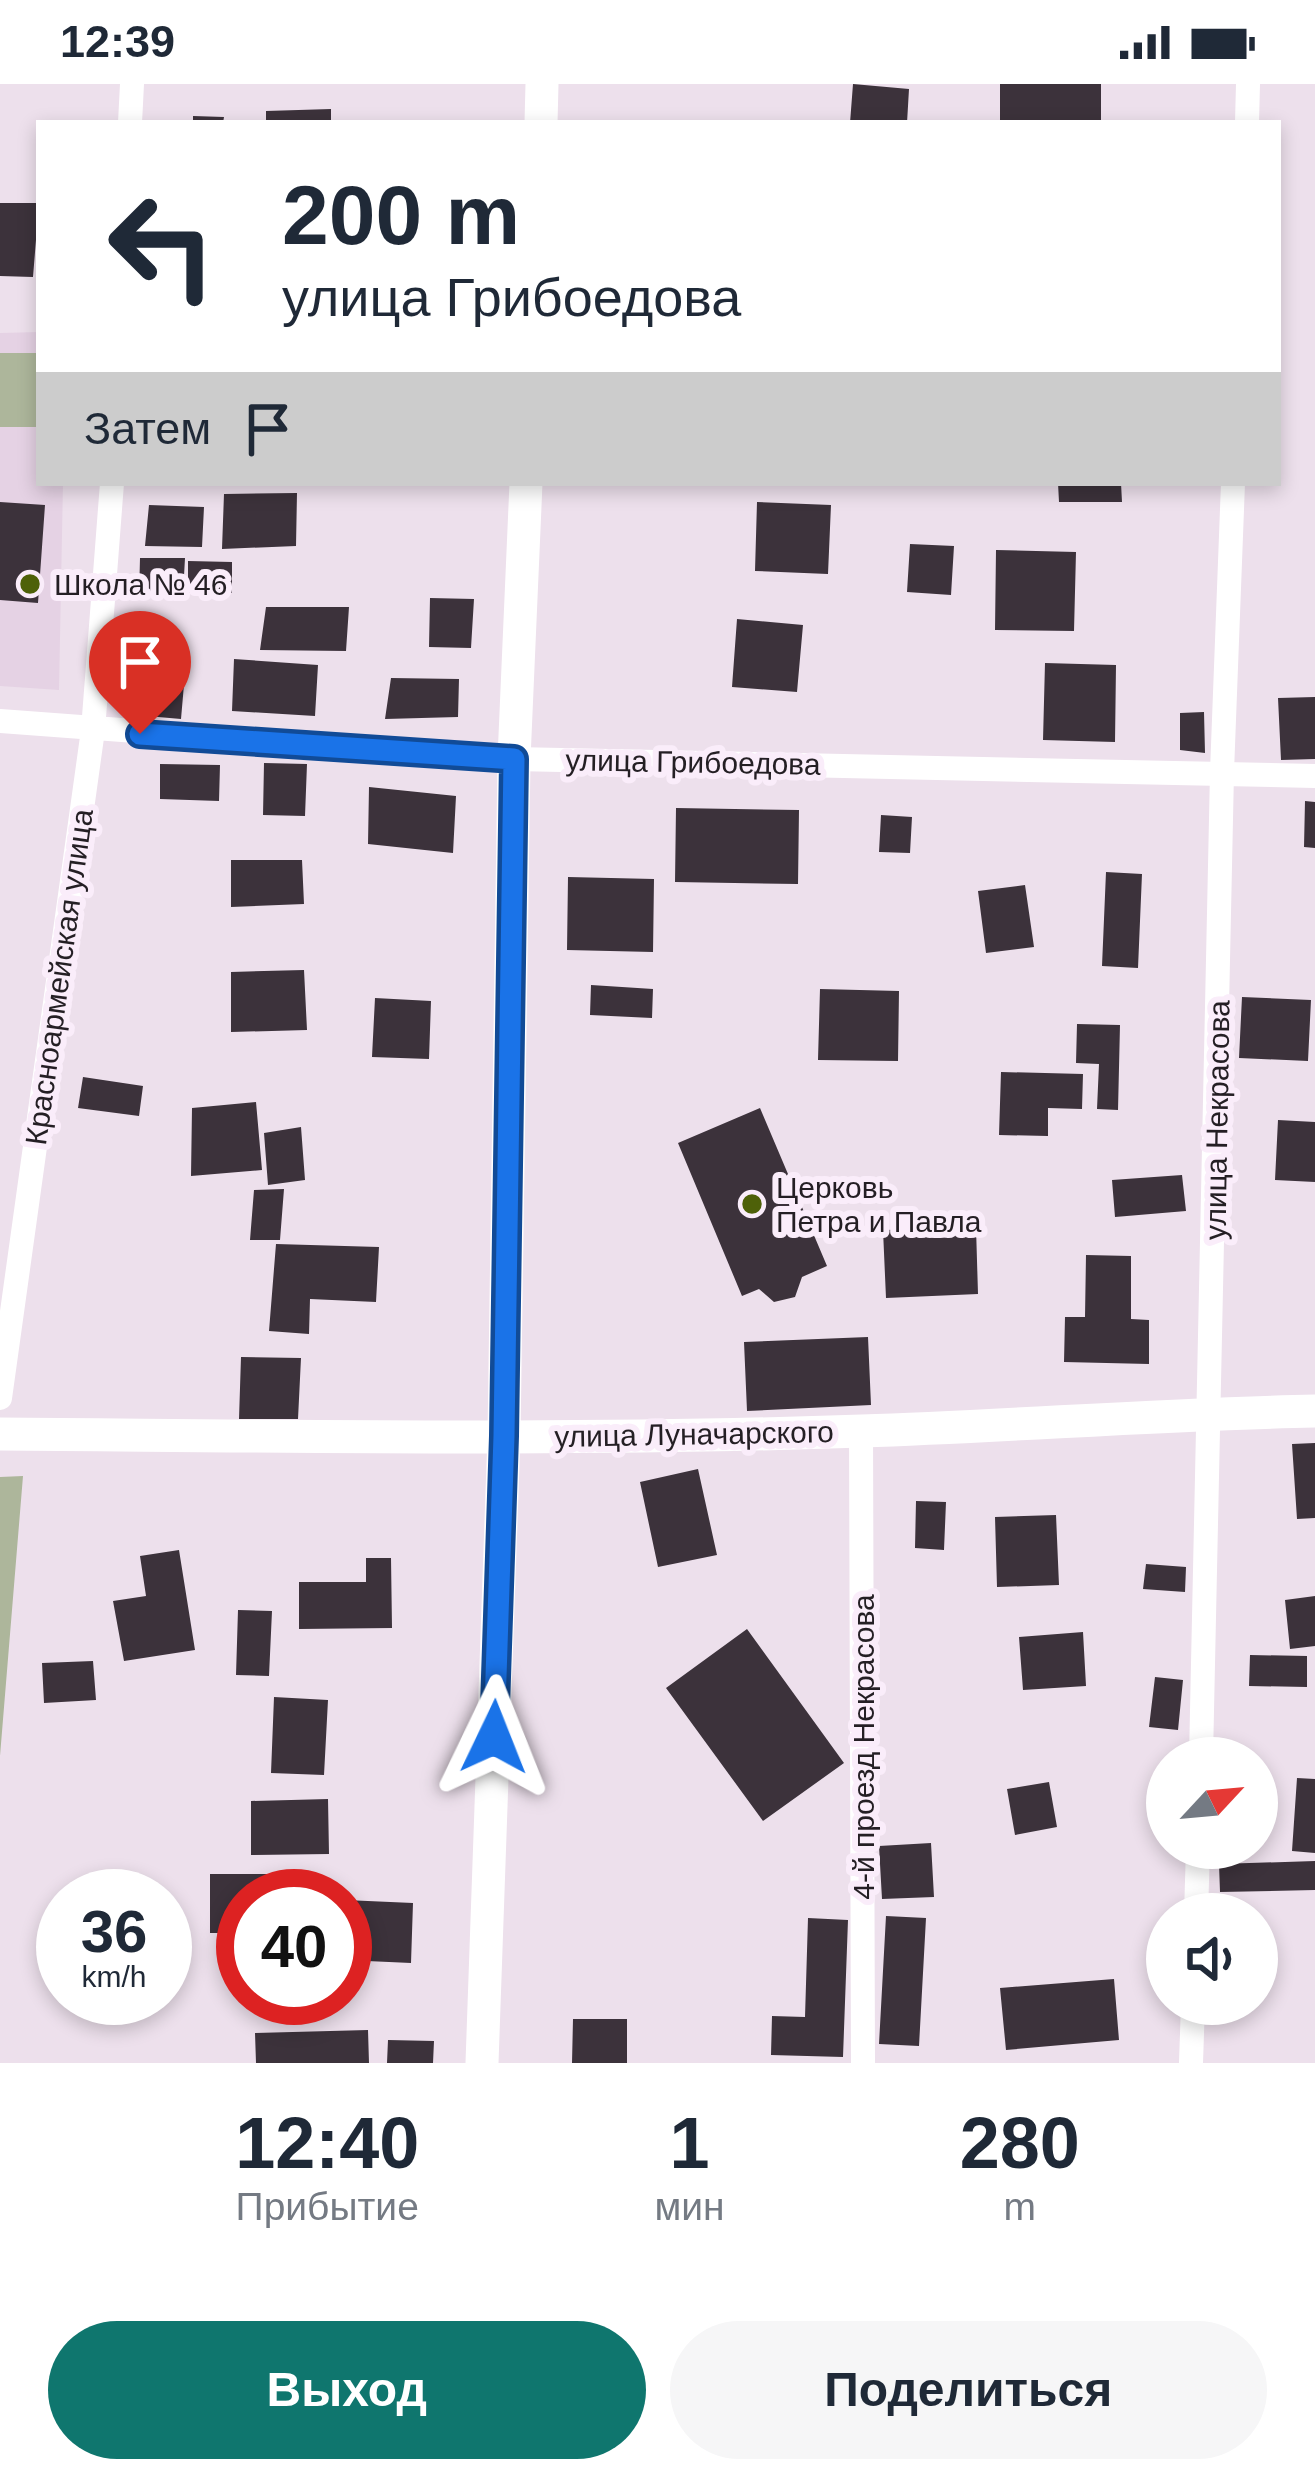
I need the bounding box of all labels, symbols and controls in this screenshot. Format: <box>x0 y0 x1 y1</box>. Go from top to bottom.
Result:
text: 12:39 <box>60 16 175 67</box>
icon: left <box>84 168 240 324</box>
text: 200 m <box>282 168 520 262</box>
text: улица Грибоедова <box>282 267 741 327</box>
icon: arrive <box>235 396 301 462</box>
text: Затем <box>84 403 211 454</box>
place label: Школа № 46 <box>54 568 227 601</box>
marker: Школа № 46 <box>17 571 43 597</box>
pin <box>89 611 191 734</box>
icon: arrive <box>107 629 173 695</box>
street label: улица Грибоедова <box>565 743 821 781</box>
street label: Красноармейская улица <box>19 807 99 1147</box>
street label: улица Некрасова <box>1198 999 1236 1240</box>
place label: Церковь Петра и Павла <box>776 1171 982 1238</box>
marker: Церковь Петра и Павла <box>739 1191 765 1217</box>
street label: улица Луначарского <box>554 1415 834 1453</box>
street label: 4-й проезд Некрасова <box>847 1594 880 1900</box>
position arrow <box>431 1674 557 1800</box>
north arrow <box>1146 1737 1278 1869</box>
map controls <box>1146 1737 1278 2025</box>
speed limit sign: 40 <box>216 1869 372 2025</box>
button: sound <box>1146 1893 1278 2025</box>
text: 36 <box>81 1898 147 1965</box>
text: km/h <box>81 1960 147 1993</box>
text: 12:40 <box>235 2103 419 2183</box>
text: 1 <box>669 2103 710 2183</box>
text: 280 <box>960 2103 1080 2183</box>
text: Прибытие <box>236 2185 419 2228</box>
text: мин <box>654 2185 725 2228</box>
text: m <box>1004 2185 1036 2228</box>
button: Выход <box>48 2321 646 2459</box>
button: Поделиться <box>670 2321 1267 2459</box>

